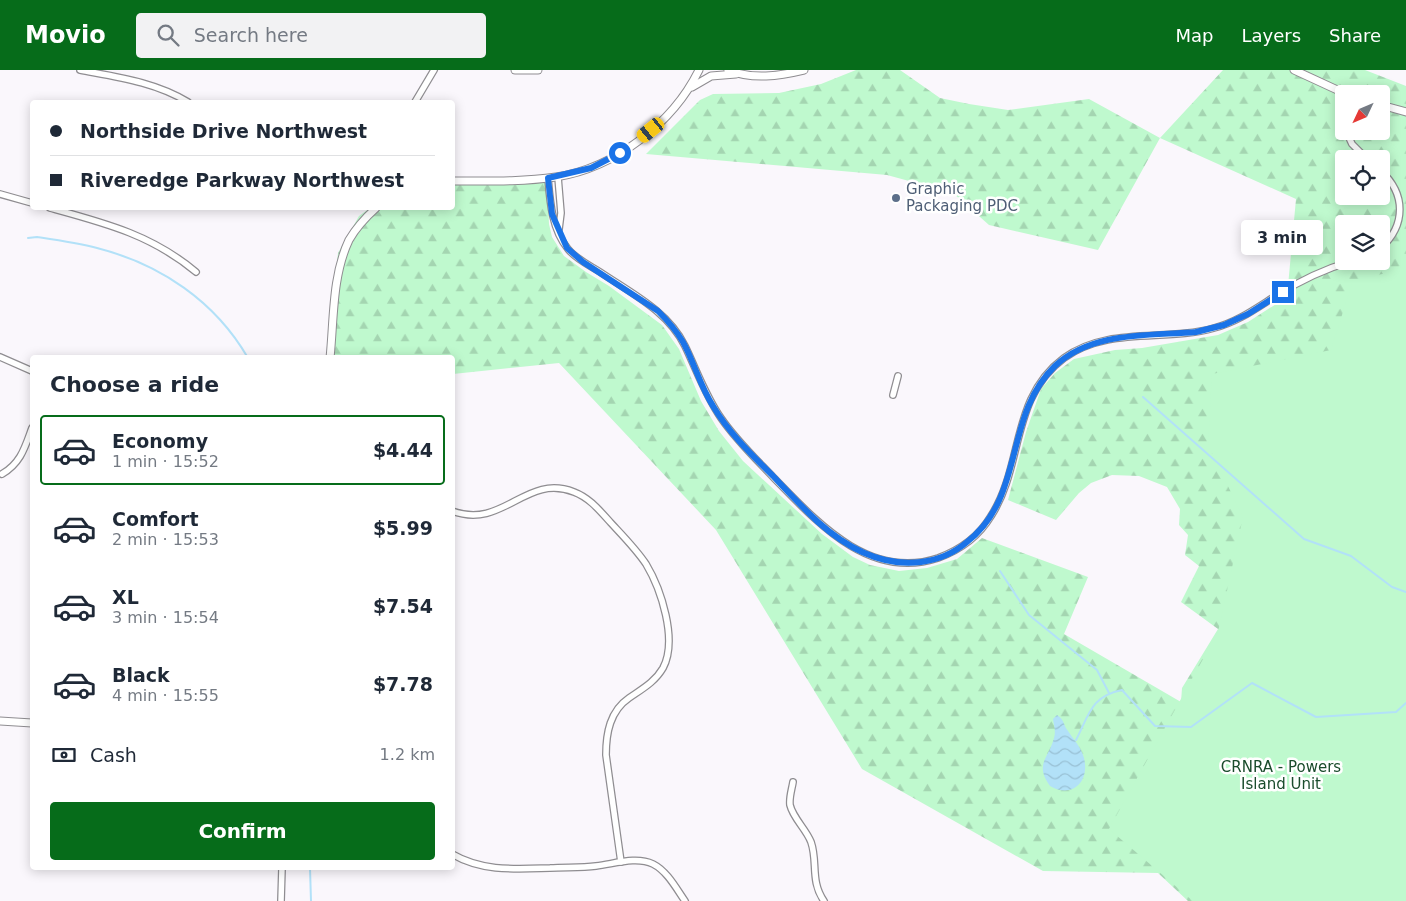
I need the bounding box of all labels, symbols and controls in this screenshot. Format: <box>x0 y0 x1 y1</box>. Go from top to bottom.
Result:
search box <box>136 13 486 58</box>
text: Movio <box>25 21 106 49</box>
icon: search <box>154 21 182 49</box>
text: Search here <box>194 24 308 46</box>
text: Map <box>1175 25 1213 46</box>
text: Layers <box>1241 25 1301 46</box>
text: Share <box>1329 25 1381 46</box>
north arrow <box>1335 85 1390 140</box>
map controls <box>1335 85 1390 270</box>
car <box>634 115 667 145</box>
text: Northside Drive Northwest <box>80 120 367 142</box>
route start <box>609 142 631 164</box>
button: locate <box>1335 150 1390 205</box>
text: Riveredge Parkway Northwest <box>80 169 404 191</box>
place label: Graphic Packaging PDC <box>906 180 1018 215</box>
marker: Graphic Packaging PDC <box>890 192 902 204</box>
button: layers <box>1335 215 1390 270</box>
callout: 3 min <box>1242 220 1324 254</box>
text: 3 min <box>1257 228 1307 247</box>
route end <box>1272 281 1294 303</box>
text: Choose a ride <box>50 372 219 397</box>
icon: car <box>52 428 97 473</box>
text: Economy <box>112 430 208 452</box>
text: $4.44 <box>373 439 433 461</box>
text: 1 min · 15:52 <box>112 452 219 471</box>
icon: car <box>52 506 97 551</box>
text: Comfort <box>112 508 199 530</box>
text: $5.99 <box>373 517 433 539</box>
text: 2 min · 15:53 <box>112 530 219 549</box>
icon: car <box>52 584 97 629</box>
text: XL <box>112 586 139 608</box>
text: $7.54 <box>373 595 433 617</box>
text: 3 min · 15:54 <box>112 608 219 627</box>
icon: car <box>52 662 97 707</box>
text: Black <box>112 664 170 686</box>
text: $7.78 <box>373 673 433 695</box>
text: 4 min · 15:55 <box>112 686 219 705</box>
icon: cash <box>50 741 78 769</box>
text: Cash <box>90 744 137 766</box>
text: 1.2 km <box>380 745 435 764</box>
park label: CRNRA - Powers Island Unit <box>1221 758 1341 793</box>
button: Confirm <box>50 802 435 860</box>

